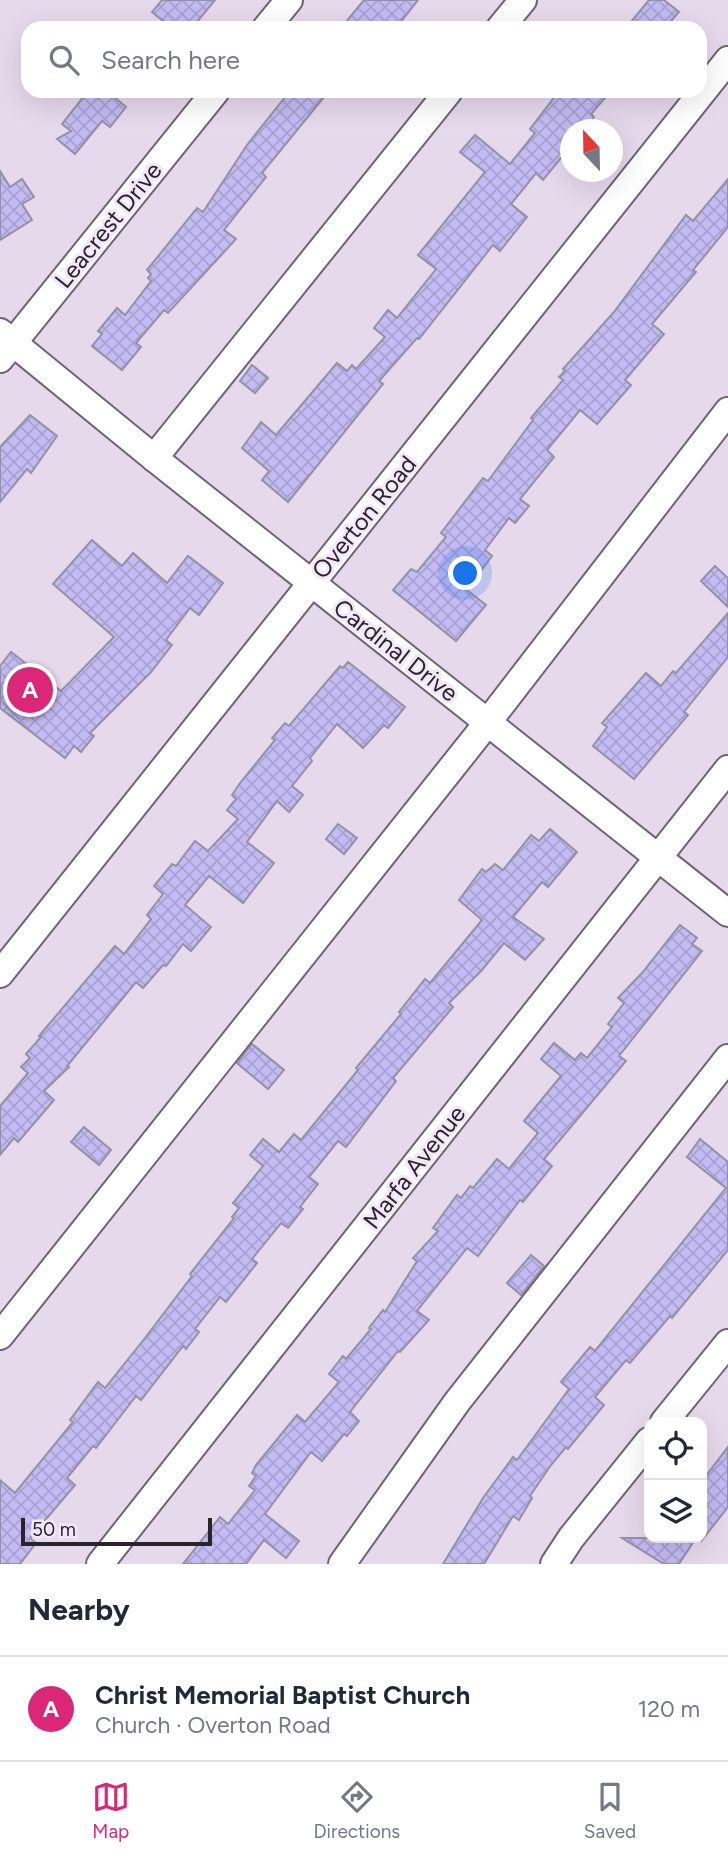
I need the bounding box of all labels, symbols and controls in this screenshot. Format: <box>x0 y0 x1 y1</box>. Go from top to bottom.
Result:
search box <box>21 21 707 98</box>
icon: search <box>45 41 83 79</box>
text: Search here <box>101 44 240 76</box>
north arrow <box>560 119 623 182</box>
street label: Leacrest Drive <box>48 156 168 294</box>
street label: Overton Road <box>306 450 422 584</box>
your location <box>448 556 482 590</box>
street label: Cardinal Drive <box>328 593 464 707</box>
pin: A <box>7 664 53 716</box>
street label: Marfa Avenue <box>357 1099 471 1235</box>
map controls <box>644 1417 707 1543</box>
button: locate <box>644 1417 707 1480</box>
button: layers <box>644 1480 707 1543</box>
scale bar <box>21 1515 212 1547</box>
text: 50 m <box>32 1518 76 1541</box>
text: Nearby <box>28 1591 130 1628</box>
text: Christ Memorial Baptist Church <box>95 1679 470 1711</box>
text: A <box>43 1695 59 1723</box>
text: 120 m <box>638 1695 700 1723</box>
text: Church · Overton Road <box>95 1711 331 1739</box>
tab: Map <box>92 1778 130 1843</box>
tab: Directions <box>313 1778 400 1843</box>
tab: Saved <box>584 1778 636 1843</box>

